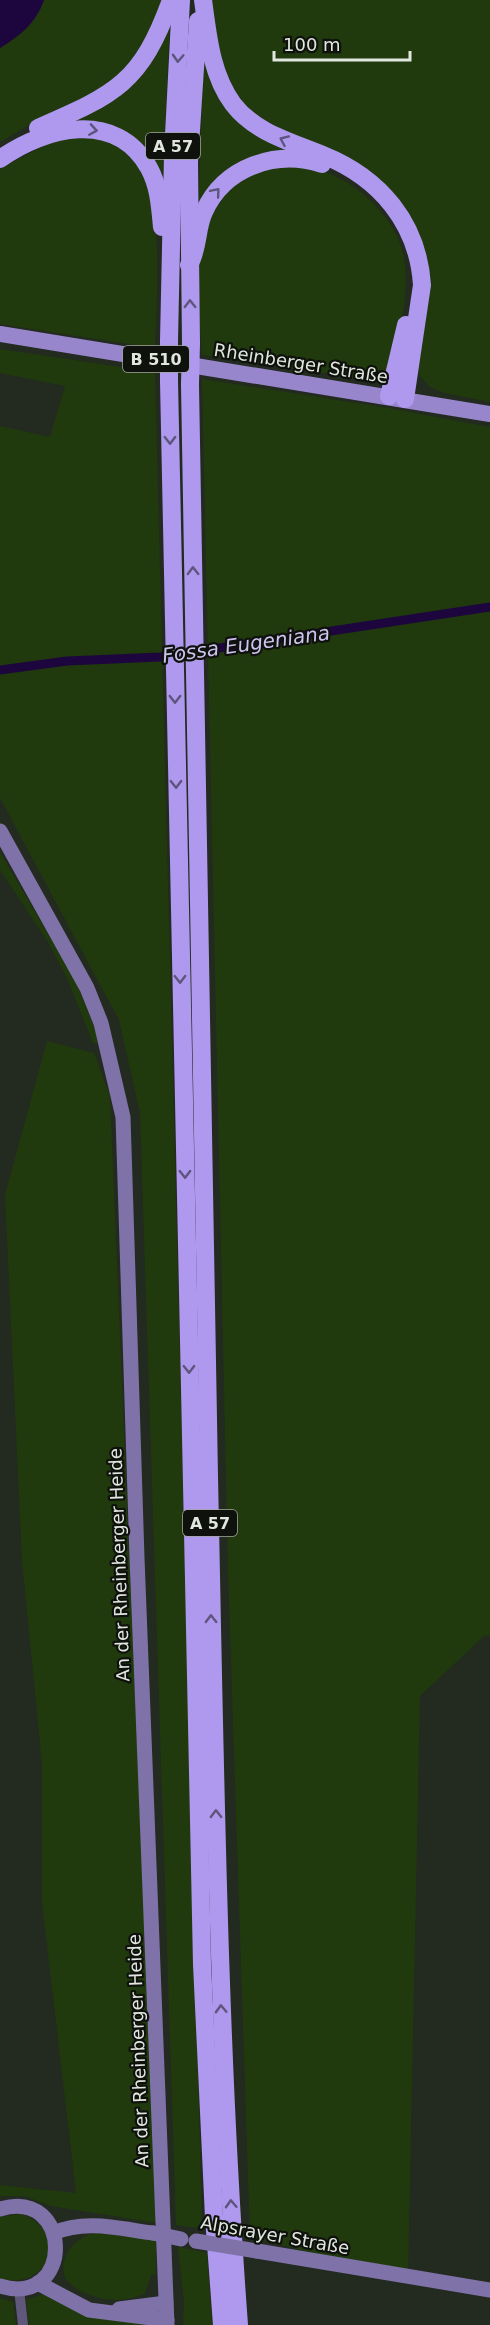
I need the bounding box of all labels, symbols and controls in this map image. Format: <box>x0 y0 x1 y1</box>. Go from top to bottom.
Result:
scale bar <box>274 24 410 62</box>
text: 100 m <box>283 34 341 55</box>
one-way arrow <box>171 54 184 63</box>
one-way arrow <box>89 124 98 136</box>
road number: A 57 <box>146 133 200 159</box>
one-way arrow <box>279 135 290 147</box>
one-way arrow <box>209 188 220 199</box>
one-way arrow <box>184 300 196 309</box>
street label: Rheinberger Straße <box>212 339 390 387</box>
road number: B 510 <box>123 346 189 372</box>
one-way arrow <box>164 435 176 444</box>
one-way arrow <box>187 566 199 575</box>
water label: Fossa Eugeniana <box>161 620 331 668</box>
one-way arrow <box>169 694 181 703</box>
one-way arrow <box>170 780 182 789</box>
one-way arrow <box>174 975 187 984</box>
one-way arrow <box>179 1170 191 1179</box>
one-way arrow <box>183 1365 195 1374</box>
street label: An der Rheinberger Heide <box>104 1448 134 1682</box>
road number: A 57 <box>183 1510 237 1536</box>
one-way arrow <box>205 1615 218 1624</box>
one-way arrow <box>210 1810 222 1819</box>
street label: An der Rheinberger Heide <box>123 1934 153 2168</box>
one-way arrow <box>215 2005 228 2014</box>
one-way arrow <box>224 2199 237 2208</box>
street label: Alpsrayer Straße <box>199 2212 351 2258</box>

